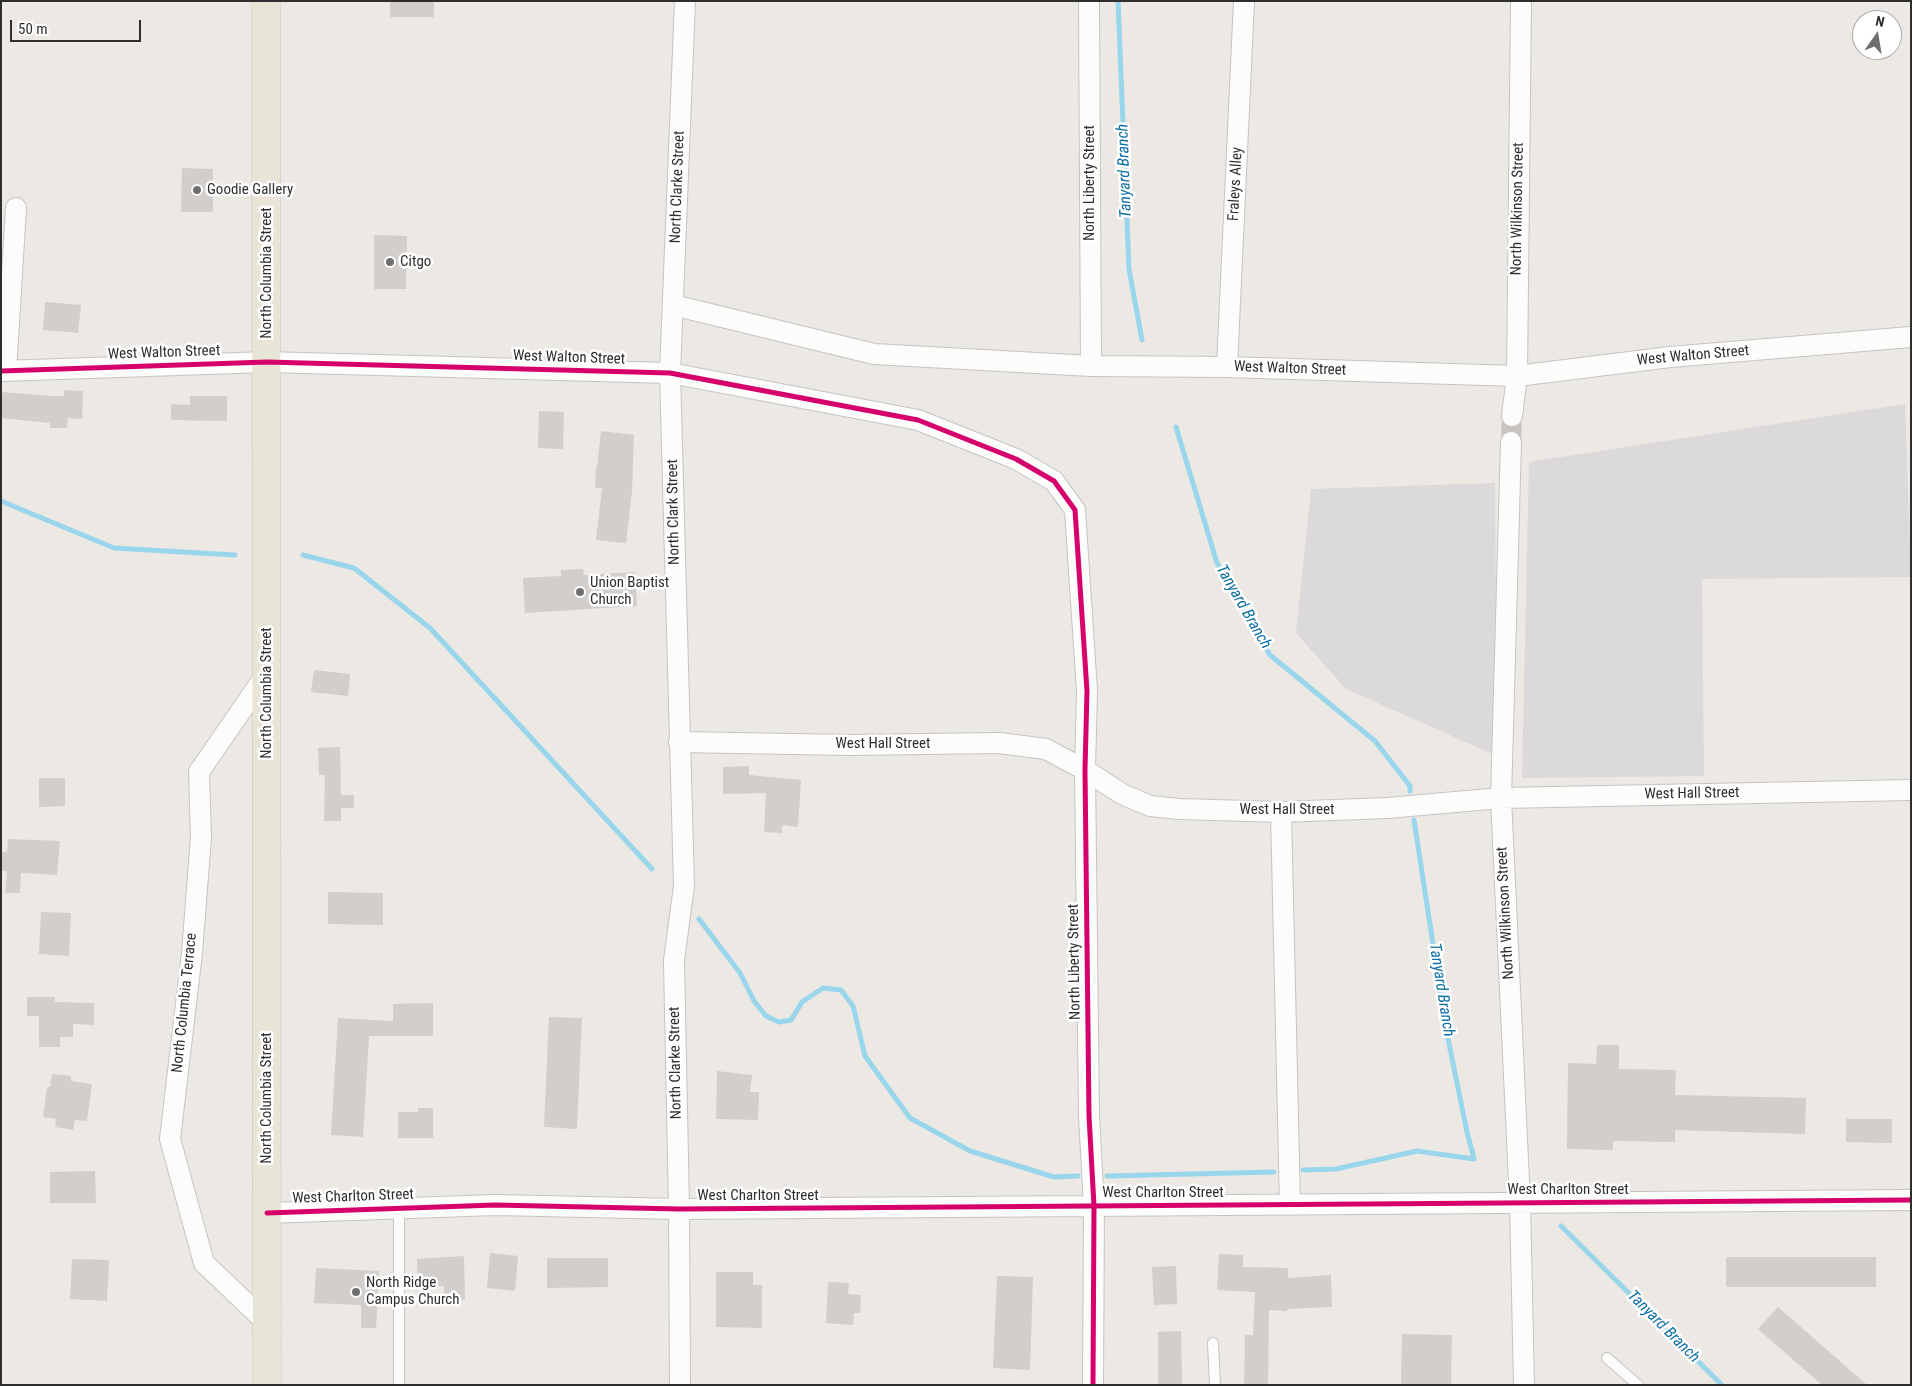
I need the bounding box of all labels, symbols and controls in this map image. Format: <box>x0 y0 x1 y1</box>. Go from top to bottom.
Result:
scale bar <box>12 10 144 42</box>
north arrow <box>1852 10 1902 60</box>
text: N <box>1874 13 1886 30</box>
text: 50 m <box>18 20 48 38</box>
water label: Tanyard Branch <box>1114 124 1136 218</box>
street label: North Liberty Street <box>1081 125 1099 241</box>
street label: North Clarke Street <box>667 130 689 244</box>
street label: North Wilkinson Street <box>1508 142 1528 276</box>
street label: Fraleys Alley <box>1225 147 1247 221</box>
place label: Goodie Gallery <box>207 181 293 199</box>
marker: Goodie Gallery <box>191 184 203 196</box>
street label: North Columbia Street <box>258 207 276 339</box>
place label: Citgo <box>400 253 431 271</box>
marker: Citgo <box>384 256 396 268</box>
street label: West Walton Street <box>107 342 221 364</box>
street label: West Walton Street <box>1636 342 1750 370</box>
street label: West Walton Street <box>512 347 626 369</box>
street label: West Walton Street <box>1233 358 1347 380</box>
street label: North Clark Street <box>664 459 684 565</box>
water label: Tanyard Branch <box>1211 561 1275 653</box>
place label: Union Baptist Church <box>590 574 669 609</box>
marker: Union Baptist Church <box>574 586 586 598</box>
street label: North Columbia Street <box>258 627 276 759</box>
street label: West Hall Street <box>836 735 930 753</box>
street label: West Hall Street <box>1644 784 1740 804</box>
street label: West Hall Street <box>1240 801 1334 819</box>
street label: North Wilkinson Street <box>1494 846 1518 980</box>
street label: North Liberty Street <box>1065 904 1085 1020</box>
street label: North Columbia Terrace <box>169 932 201 1074</box>
water label: Tanyard Branch <box>1424 942 1458 1038</box>
street label: North Clarke Street <box>666 1006 686 1120</box>
street label: North Columbia Street <box>258 1032 276 1164</box>
street label: West Charlton Street <box>1507 1181 1629 1199</box>
street label: West Charlton Street <box>1102 1184 1224 1202</box>
street label: West Charlton Street <box>292 1186 414 1208</box>
street label: West Charlton Street <box>697 1187 819 1205</box>
place label: North Ridge Campus Church <box>366 1274 460 1309</box>
marker: North Ridge Campus Church <box>350 1286 362 1298</box>
water label: Tanyard Branch <box>1623 1287 1703 1367</box>

